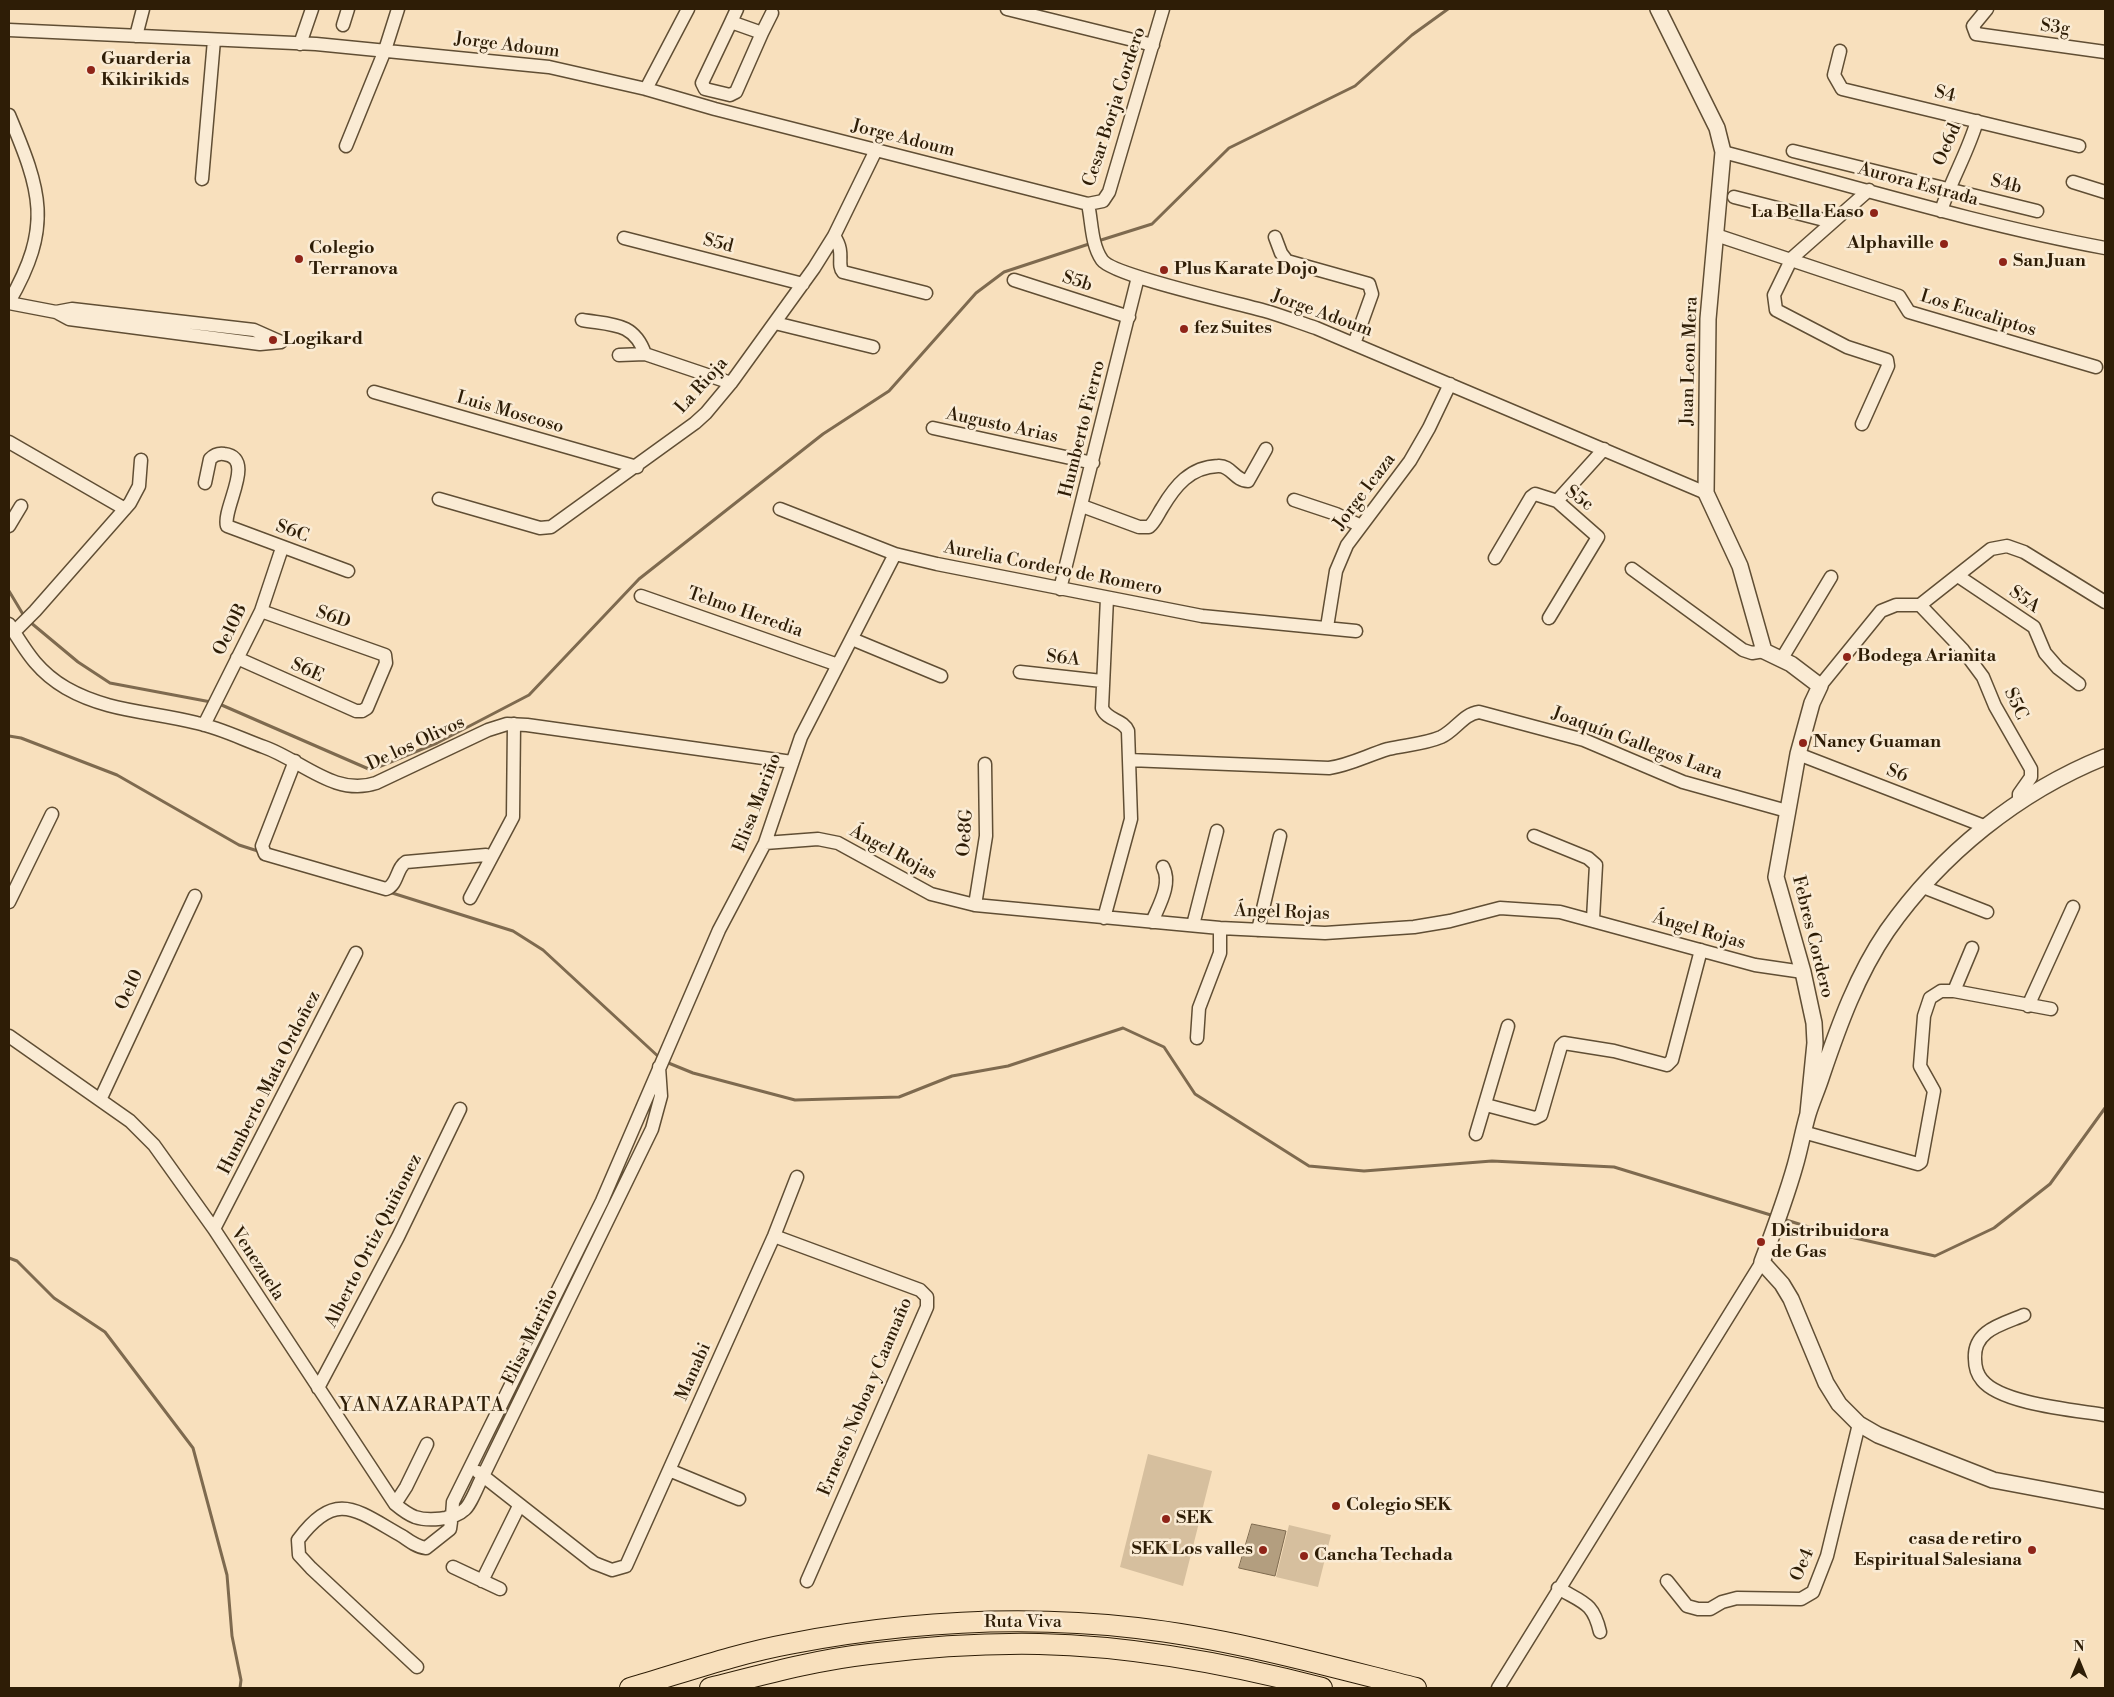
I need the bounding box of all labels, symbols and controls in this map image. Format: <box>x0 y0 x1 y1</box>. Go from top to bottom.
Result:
street label: S3g <box>2039 15 2071 41</box>
street label: Cesar Borja Cordero <box>1079 24 1151 190</box>
street label: Jorge Adoum <box>453 29 561 63</box>
place label: Guarderia Kikirikids <box>101 49 191 92</box>
marker: Guarderia Kikirikids <box>85 64 97 76</box>
street label: S4 <box>1932 82 1958 108</box>
street label: Jorge Adoum <box>849 116 957 162</box>
street label: Oe6d <box>1929 120 1967 170</box>
street label: Aurora Estrada <box>1855 159 1981 211</box>
street label: S4b <box>1988 171 2024 199</box>
place label: La Bella Easo <box>1751 202 1864 224</box>
marker: La Bella Easo <box>1868 207 1880 219</box>
street label: S5d <box>701 230 735 258</box>
place label: Alphaville <box>1847 233 1934 255</box>
place label: Colegio Terranova <box>309 238 398 280</box>
marker: Alphaville <box>1938 238 1950 250</box>
place label: San Juan <box>2013 251 2086 273</box>
marker: Colegio Terranova <box>293 253 305 265</box>
marker: San Juan <box>1997 256 2009 268</box>
place label: Plus Karate Dojo <box>1174 259 1318 281</box>
marker: Plus Karate Dojo <box>1158 264 1170 276</box>
street label: S5b <box>1059 267 1095 297</box>
street label: Jorge Adoum <box>1269 286 1375 342</box>
street label: Los Eucaliptos <box>1917 286 2039 342</box>
street label: Juan Leon Mera <box>1677 296 1703 426</box>
place label: fez Suites <box>1194 318 1272 340</box>
marker: fez Suites <box>1178 323 1190 335</box>
place label: Logikard <box>283 329 363 351</box>
marker: Logikard <box>267 334 279 346</box>
street label: La Rioja <box>671 353 733 419</box>
street label: Humberto Fierro <box>1056 358 1110 500</box>
street label: Luis Moscoso <box>454 387 566 439</box>
street label: Augusto Arias <box>944 404 1060 448</box>
street label: Jorge Icaza <box>1329 450 1401 534</box>
street label: S5c <box>1561 482 1597 516</box>
street label: S6C <box>273 516 311 548</box>
street label: Aurelia Cordero de Romero <box>942 537 1164 601</box>
street label: S5A <box>2004 582 2044 618</box>
street label: Telmo Heredia <box>684 583 806 643</box>
street label: Oe10B <box>209 601 253 659</box>
street label: S6D <box>313 602 353 634</box>
place label: Bodega Arianita <box>1857 646 1996 668</box>
street label: S6A <box>1045 647 1081 671</box>
marker: Bodega Arianita <box>1841 651 1853 663</box>
street label: S6E <box>287 654 327 688</box>
street label: S5C <box>1998 685 2032 723</box>
street label: Joaquín Gallegos Lara <box>1549 703 1725 785</box>
street label: De los Olivos <box>364 712 468 776</box>
place label: Nancy Guaman <box>1813 732 1941 754</box>
marker: Nancy Guaman <box>1797 737 1809 749</box>
street label: Elisa Mariño <box>729 750 787 856</box>
street label: S6 <box>1883 760 1911 788</box>
street label: Oe8G <box>954 809 978 857</box>
street label: Ángel Rojas <box>846 821 940 885</box>
street label: Febres Cordero <box>1786 874 1838 1000</box>
street label: Ángel Rojas <box>1234 901 1330 925</box>
street label: Ángel Rojas <box>1650 907 1748 955</box>
street label: Oe10 <box>111 966 149 1014</box>
street label: Humberto Mata Ordoñez <box>214 988 326 1178</box>
street label: Alberto Ortiz Quiñonez <box>321 1151 427 1331</box>
place label: Distribuidora de Gas <box>1771 1221 1889 1264</box>
street label: Venezuela <box>225 1223 289 1305</box>
marker: Distribuidora de Gas <box>1755 1236 1767 1248</box>
street label: Elisa Mariño <box>498 1285 564 1389</box>
street label: Ernesto Noboa y Caamaño <box>814 1294 918 1500</box>
street label: Manabi <box>672 1340 716 1404</box>
district label: YANAZARAPATA <box>338 1395 506 1417</box>
place label: Colegio SEK <box>1346 1495 1452 1517</box>
marker: Colegio SEK <box>1330 1500 1342 1512</box>
place label: SEK <box>1176 1508 1213 1530</box>
marker: SEK <box>1160 1513 1172 1525</box>
place label: casa de retiro Espiritual Salesiana <box>1854 1529 2022 1572</box>
place label: SEK Los valles <box>1131 1539 1253 1561</box>
marker: SEK Los valles <box>1257 1544 1269 1556</box>
marker: casa de retiro Espiritual Salesiana <box>2026 1544 2038 1556</box>
place label: Cancha Techada <box>1314 1545 1453 1567</box>
street label: Oe4 <box>1786 1545 1820 1585</box>
marker: Cancha Techada <box>1298 1550 1310 1562</box>
street label: Ruta Viva <box>984 1612 1062 1634</box>
north arrow <box>2054 1637 2104 1687</box>
text: N <box>2073 1638 2085 1656</box>

